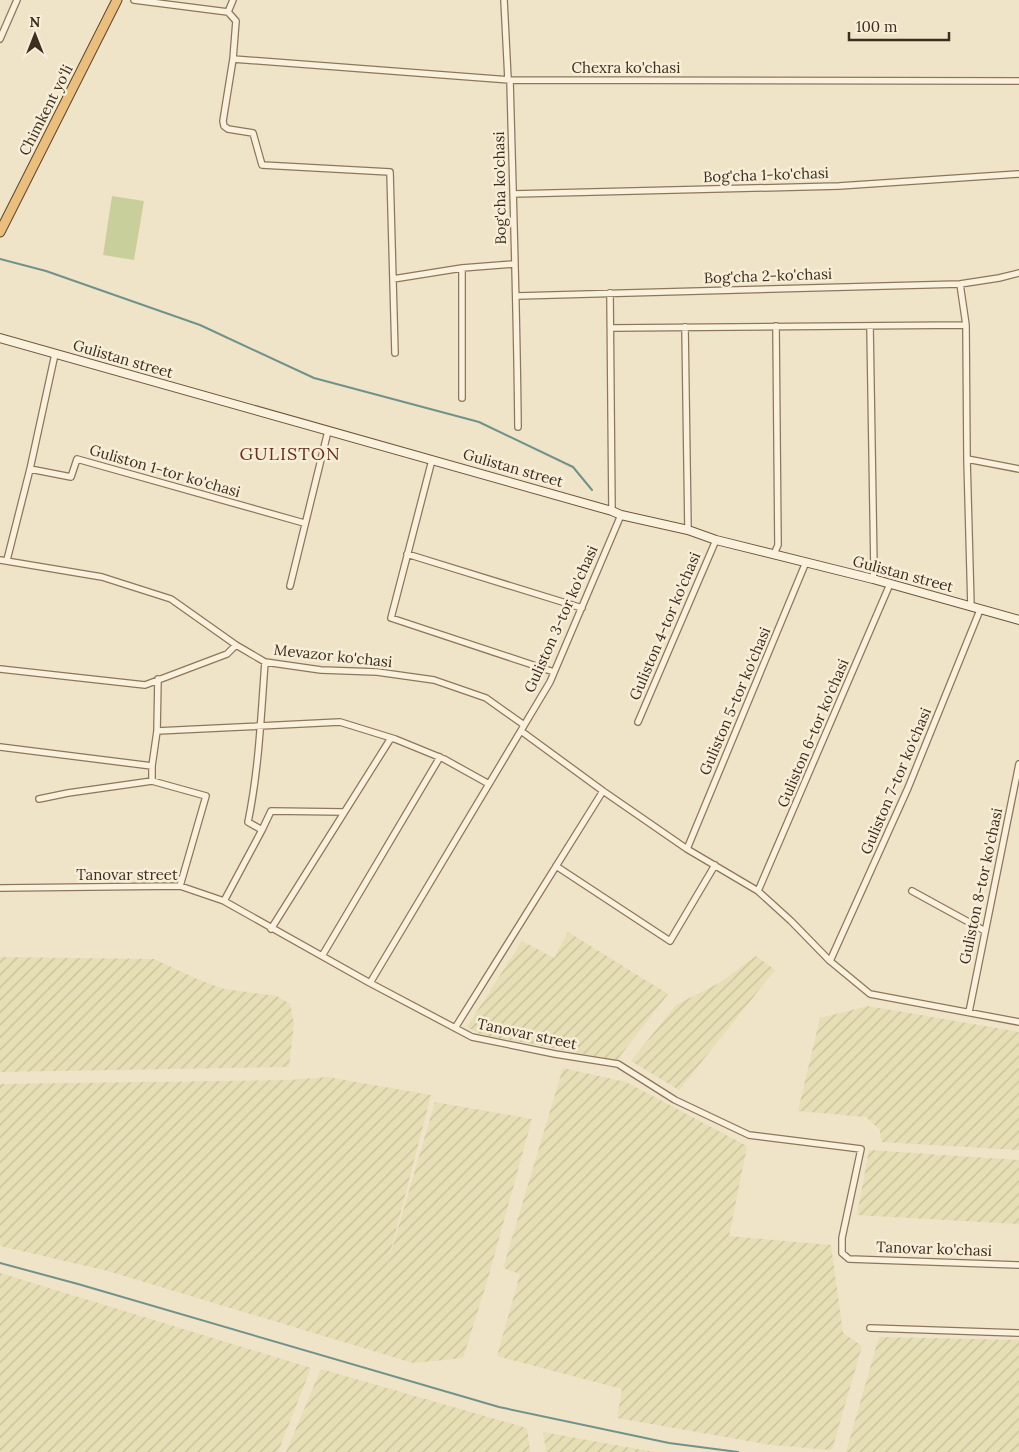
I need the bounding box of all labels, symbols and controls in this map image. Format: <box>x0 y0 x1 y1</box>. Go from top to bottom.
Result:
north arrow <box>10 10 60 60</box>
scale bar <box>849 10 949 42</box>
text: N <box>30 13 41 31</box>
text: 100 m <box>856 17 897 36</box>
street label: Chexra ko'chasi <box>572 58 680 77</box>
street label: Chimkent yo‘li <box>14 61 77 158</box>
street label: Bog'cha ko'chasi <box>489 131 510 245</box>
street label: Bog'cha 1-ko'chasi <box>703 163 829 186</box>
street label: Bog'cha 2-ko'chasi <box>704 264 832 287</box>
street label: Gulistan street <box>71 335 176 382</box>
street label: Guliston 1-tor ko'chasi <box>87 440 243 501</box>
district label: GULISTON <box>239 442 341 465</box>
street label: Gulistan street <box>461 444 566 491</box>
street label: Guliston 3-tor ko'chasi <box>519 542 602 695</box>
street label: Guliston 4-tor ko'chasi <box>625 549 704 703</box>
street label: Gulistan street <box>851 551 956 596</box>
street label: Guliston 5-tor ko'chasi <box>695 624 774 778</box>
street label: Mevazor ko'chasi <box>273 640 393 671</box>
street label: Guliston 6-tor ko'chasi <box>773 656 852 810</box>
street label: Guliston 7-tor ko'chasi <box>856 705 935 857</box>
street label: Guliston 8-tor ko'chasi <box>955 806 1006 966</box>
street label: Tanovar street <box>76 865 178 884</box>
street label: Tanovar street <box>476 1014 579 1053</box>
street label: Tanovar ko'chasi <box>876 1237 992 1260</box>

